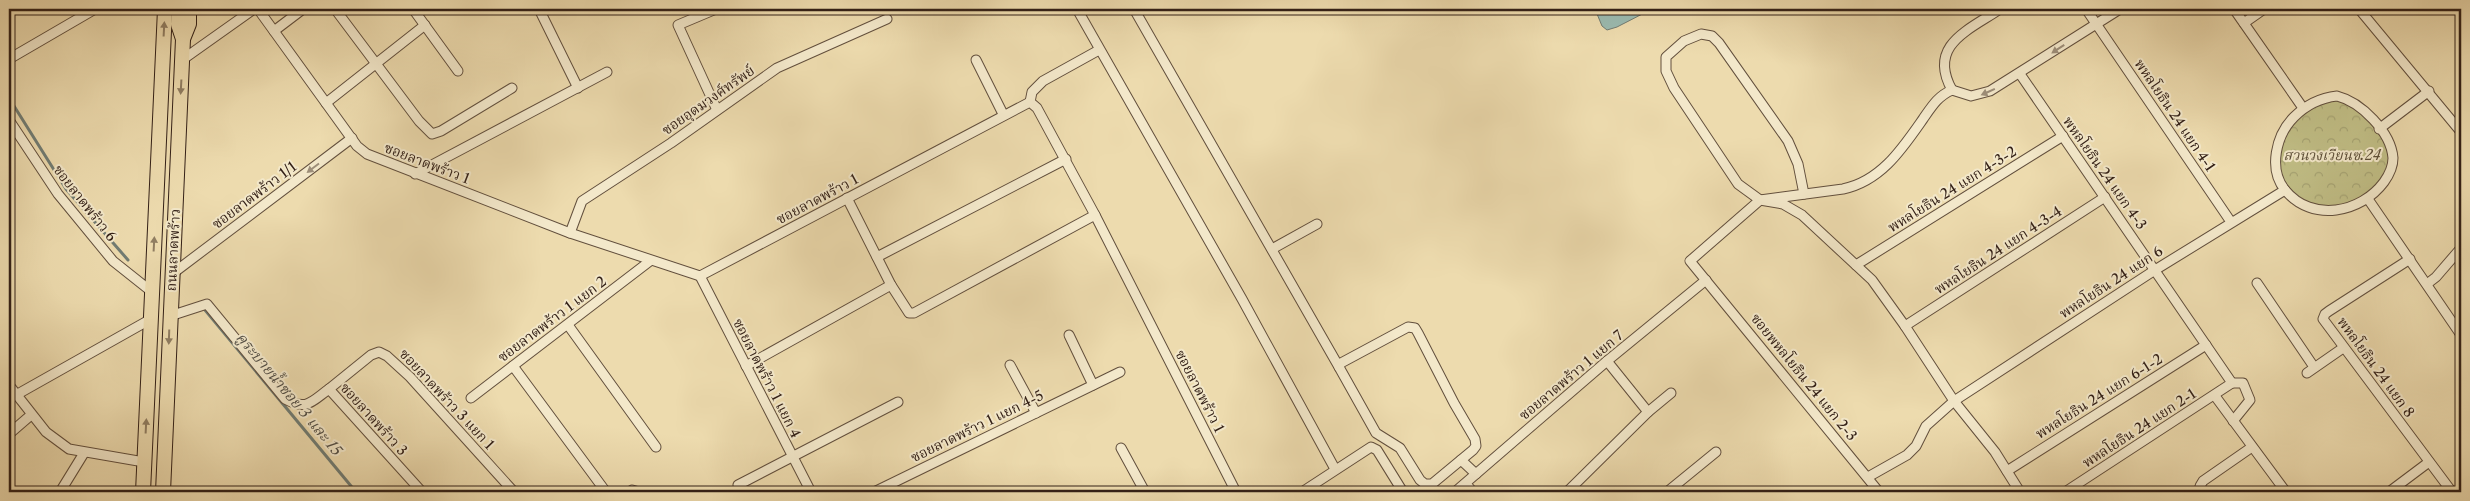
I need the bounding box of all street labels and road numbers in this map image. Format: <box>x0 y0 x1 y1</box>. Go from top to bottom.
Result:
street label: พหลโยธิน 24 แยก 4-1 <box>2131 55 2220 175</box>
street label: ซอยอุดมวงศ์ทรัพย์ <box>658 61 758 139</box>
street label: พหลโยธิน 24 แยก 4-3 <box>2059 113 2152 233</box>
street label: ซอยลาดพร้าว 1 <box>382 138 472 188</box>
street label: พหลโยธิน 24 แยก 4-3-2 <box>1884 141 2020 236</box>
street label: ซอยลาดพร้าว 1/1 <box>208 157 300 233</box>
street label: ซอยลาดพร้าว 6 <box>49 161 121 245</box>
street label: ซอยลาดพร้าว 1 <box>773 170 861 228</box>
street label: พหลโยธิน 24 แยก 4-3-4 <box>1930 201 2065 298</box>
street label: ถนนลาดพร้าว <box>162 208 184 292</box>
street label: พหลโยธิน 24 แยก 6 <box>2055 241 2166 322</box>
street label: ซอยลาดพร้าว 1 แยก 2 <box>494 272 610 366</box>
street label: ซอยพหลโยธิน 24 แยก 2-3 <box>1747 309 1862 444</box>
street label: พหลโยธิน 24 แยก 8 <box>2334 313 2419 421</box>
street label: ซอยลาดพร้าว 1 แยก 4 <box>729 315 805 441</box>
street label: ซอยลาดพร้าว 1 แยก 7 <box>1515 326 1627 424</box>
street label: ซอยลาดพร้าว 3 แยก 1 <box>396 345 498 453</box>
street label: ซอยลาดพร้าว 1 <box>1172 347 1229 435</box>
street label: พหลโยธิน 24 แยก 6-1-2 <box>2032 349 2166 442</box>
street label: ซอยลาดพร้าว 3 <box>337 379 411 459</box>
street label: พหลโยธิน 24 แยก 2-1 <box>2078 384 2199 471</box>
street label: ซอยลาดพร้าว 1 แยก 4-5 <box>908 386 1046 466</box>

